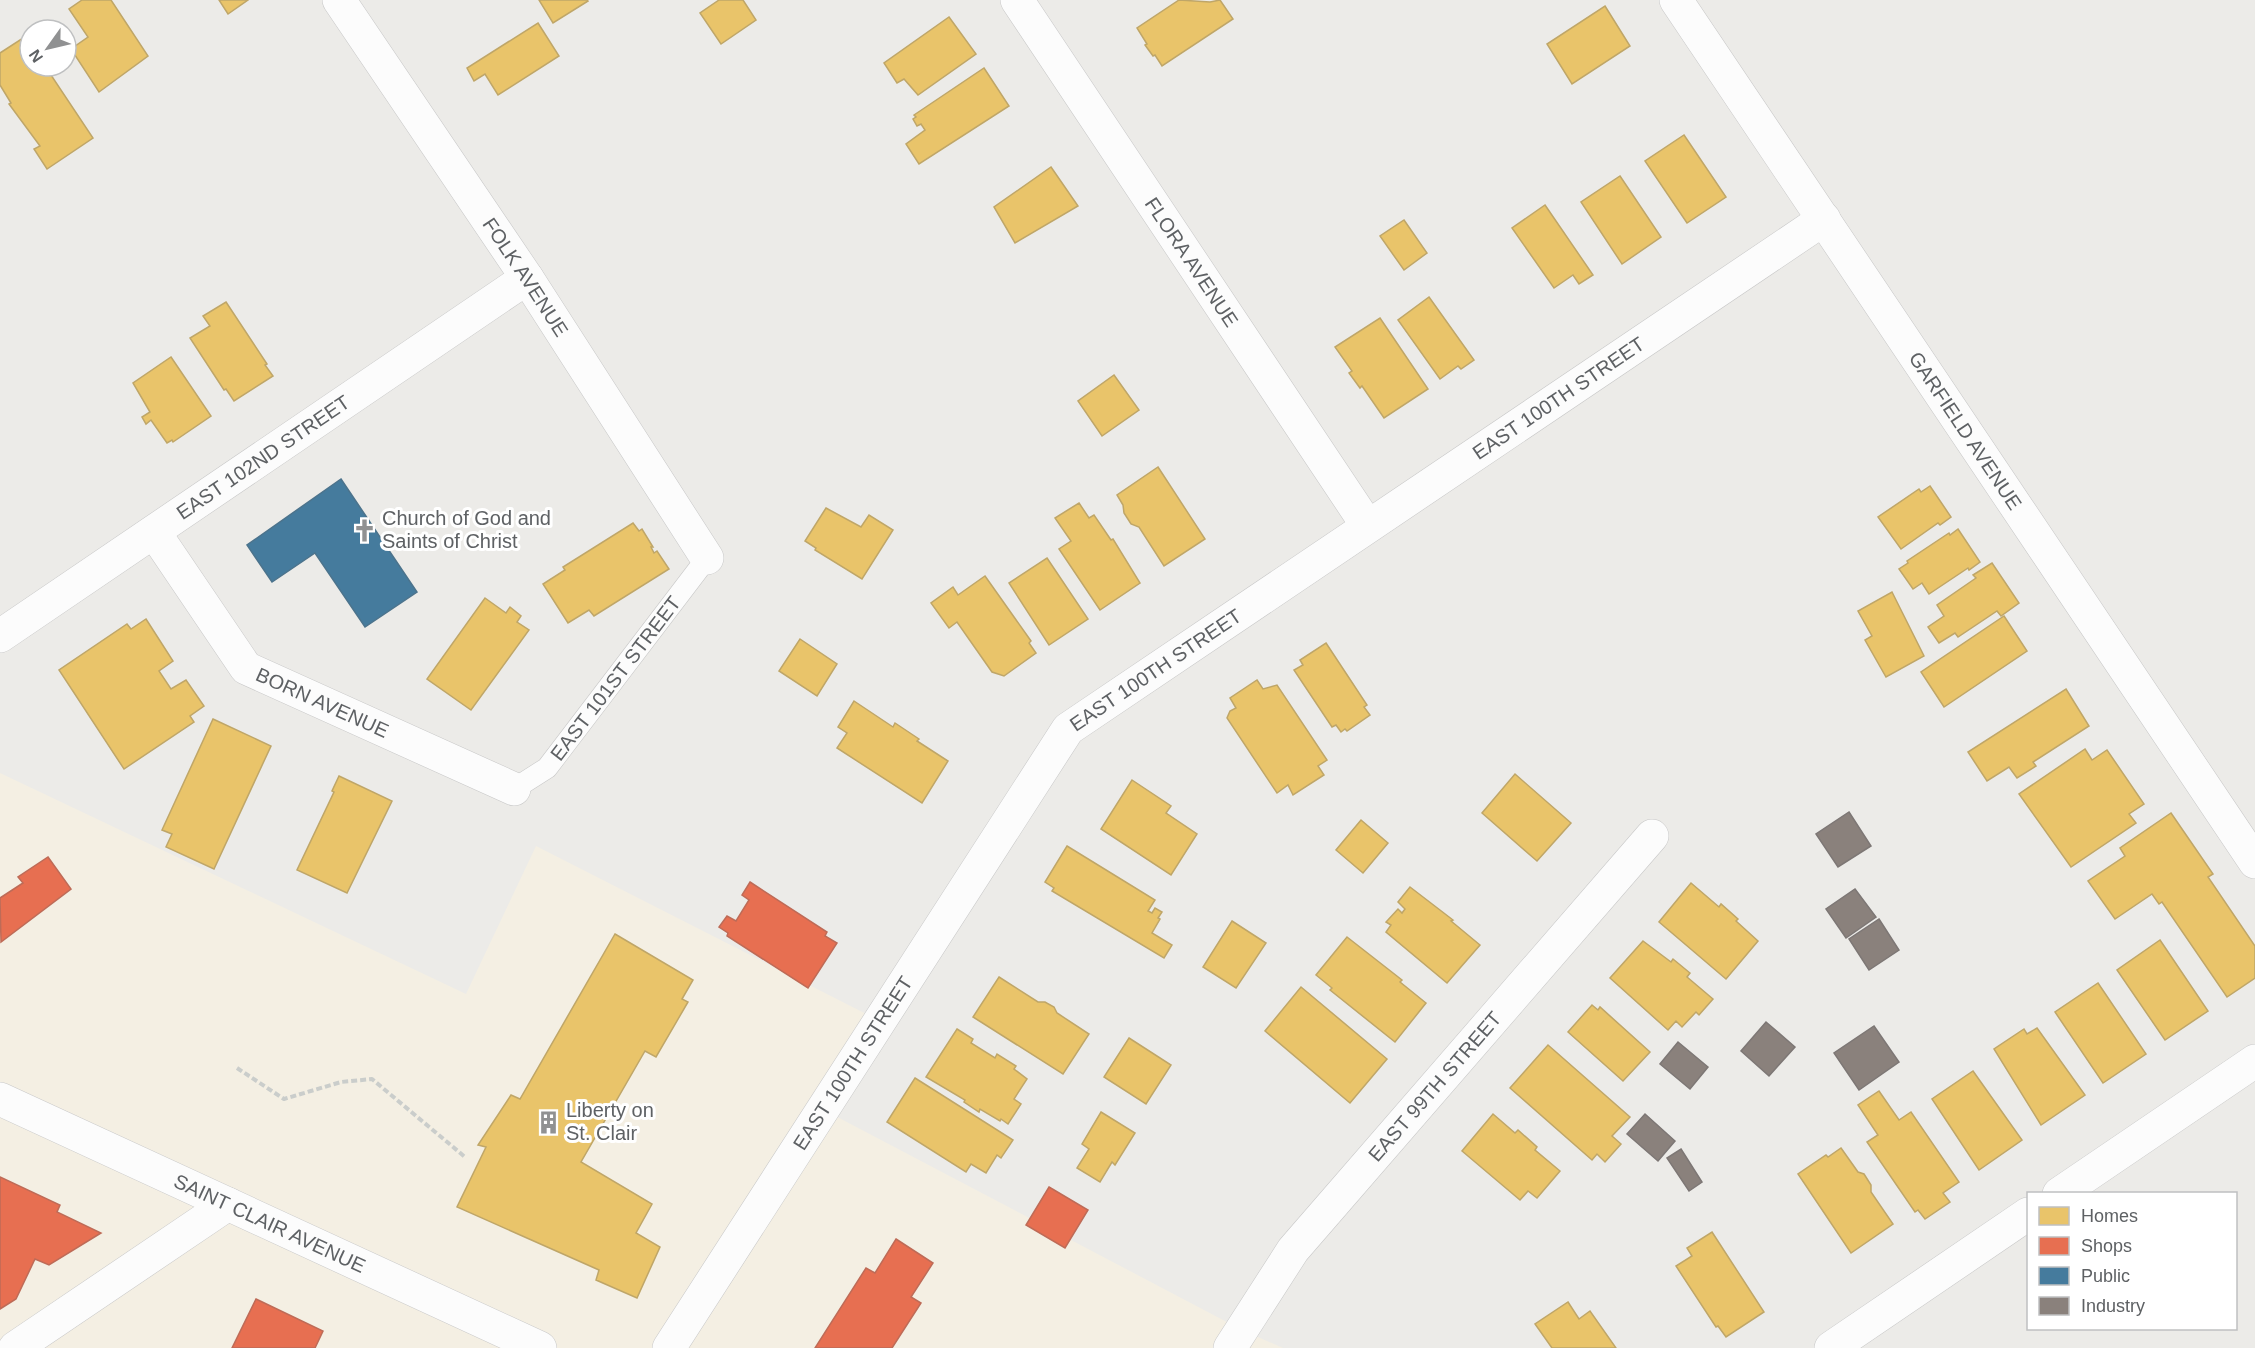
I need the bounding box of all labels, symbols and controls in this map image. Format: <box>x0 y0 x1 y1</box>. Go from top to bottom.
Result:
north arrow <box>18 18 78 78</box>
text: N <box>26 47 46 66</box>
street label: FLORA AVENUE <box>1141 193 1243 331</box>
street label: FOLK AVENUE <box>478 214 573 340</box>
street label: EAST 100TH STREET <box>1469 333 1648 464</box>
street label: GARFIELD AVENUE <box>1905 348 2026 514</box>
street label: EAST 102ND STREET <box>172 391 354 524</box>
place label: Church of God and Saints of Christ <box>382 507 551 552</box>
church icon: Church of God and Saints of Christ <box>351 517 377 543</box>
street label: EAST 101ST STREET <box>546 592 685 765</box>
street label: EAST 100TH STREET <box>1066 604 1245 736</box>
street label: BORN AVENUE <box>253 663 392 742</box>
street label: EAST 100TH STREET <box>789 972 917 1154</box>
street label: EAST 99TH STREET <box>1364 1007 1506 1166</box>
place label: Liberty on St. Clair <box>566 1099 654 1144</box>
building icon: Liberty on St. Clair <box>535 1109 561 1135</box>
street label: SAINT CLAIR AVENUE <box>171 1170 369 1277</box>
legend <box>2027 1192 2237 1330</box>
text: Homes <box>2081 1206 2138 1226</box>
text: Shops <box>2081 1236 2132 1256</box>
text: Public <box>2081 1266 2130 1286</box>
text: Industry <box>2081 1296 2145 1316</box>

